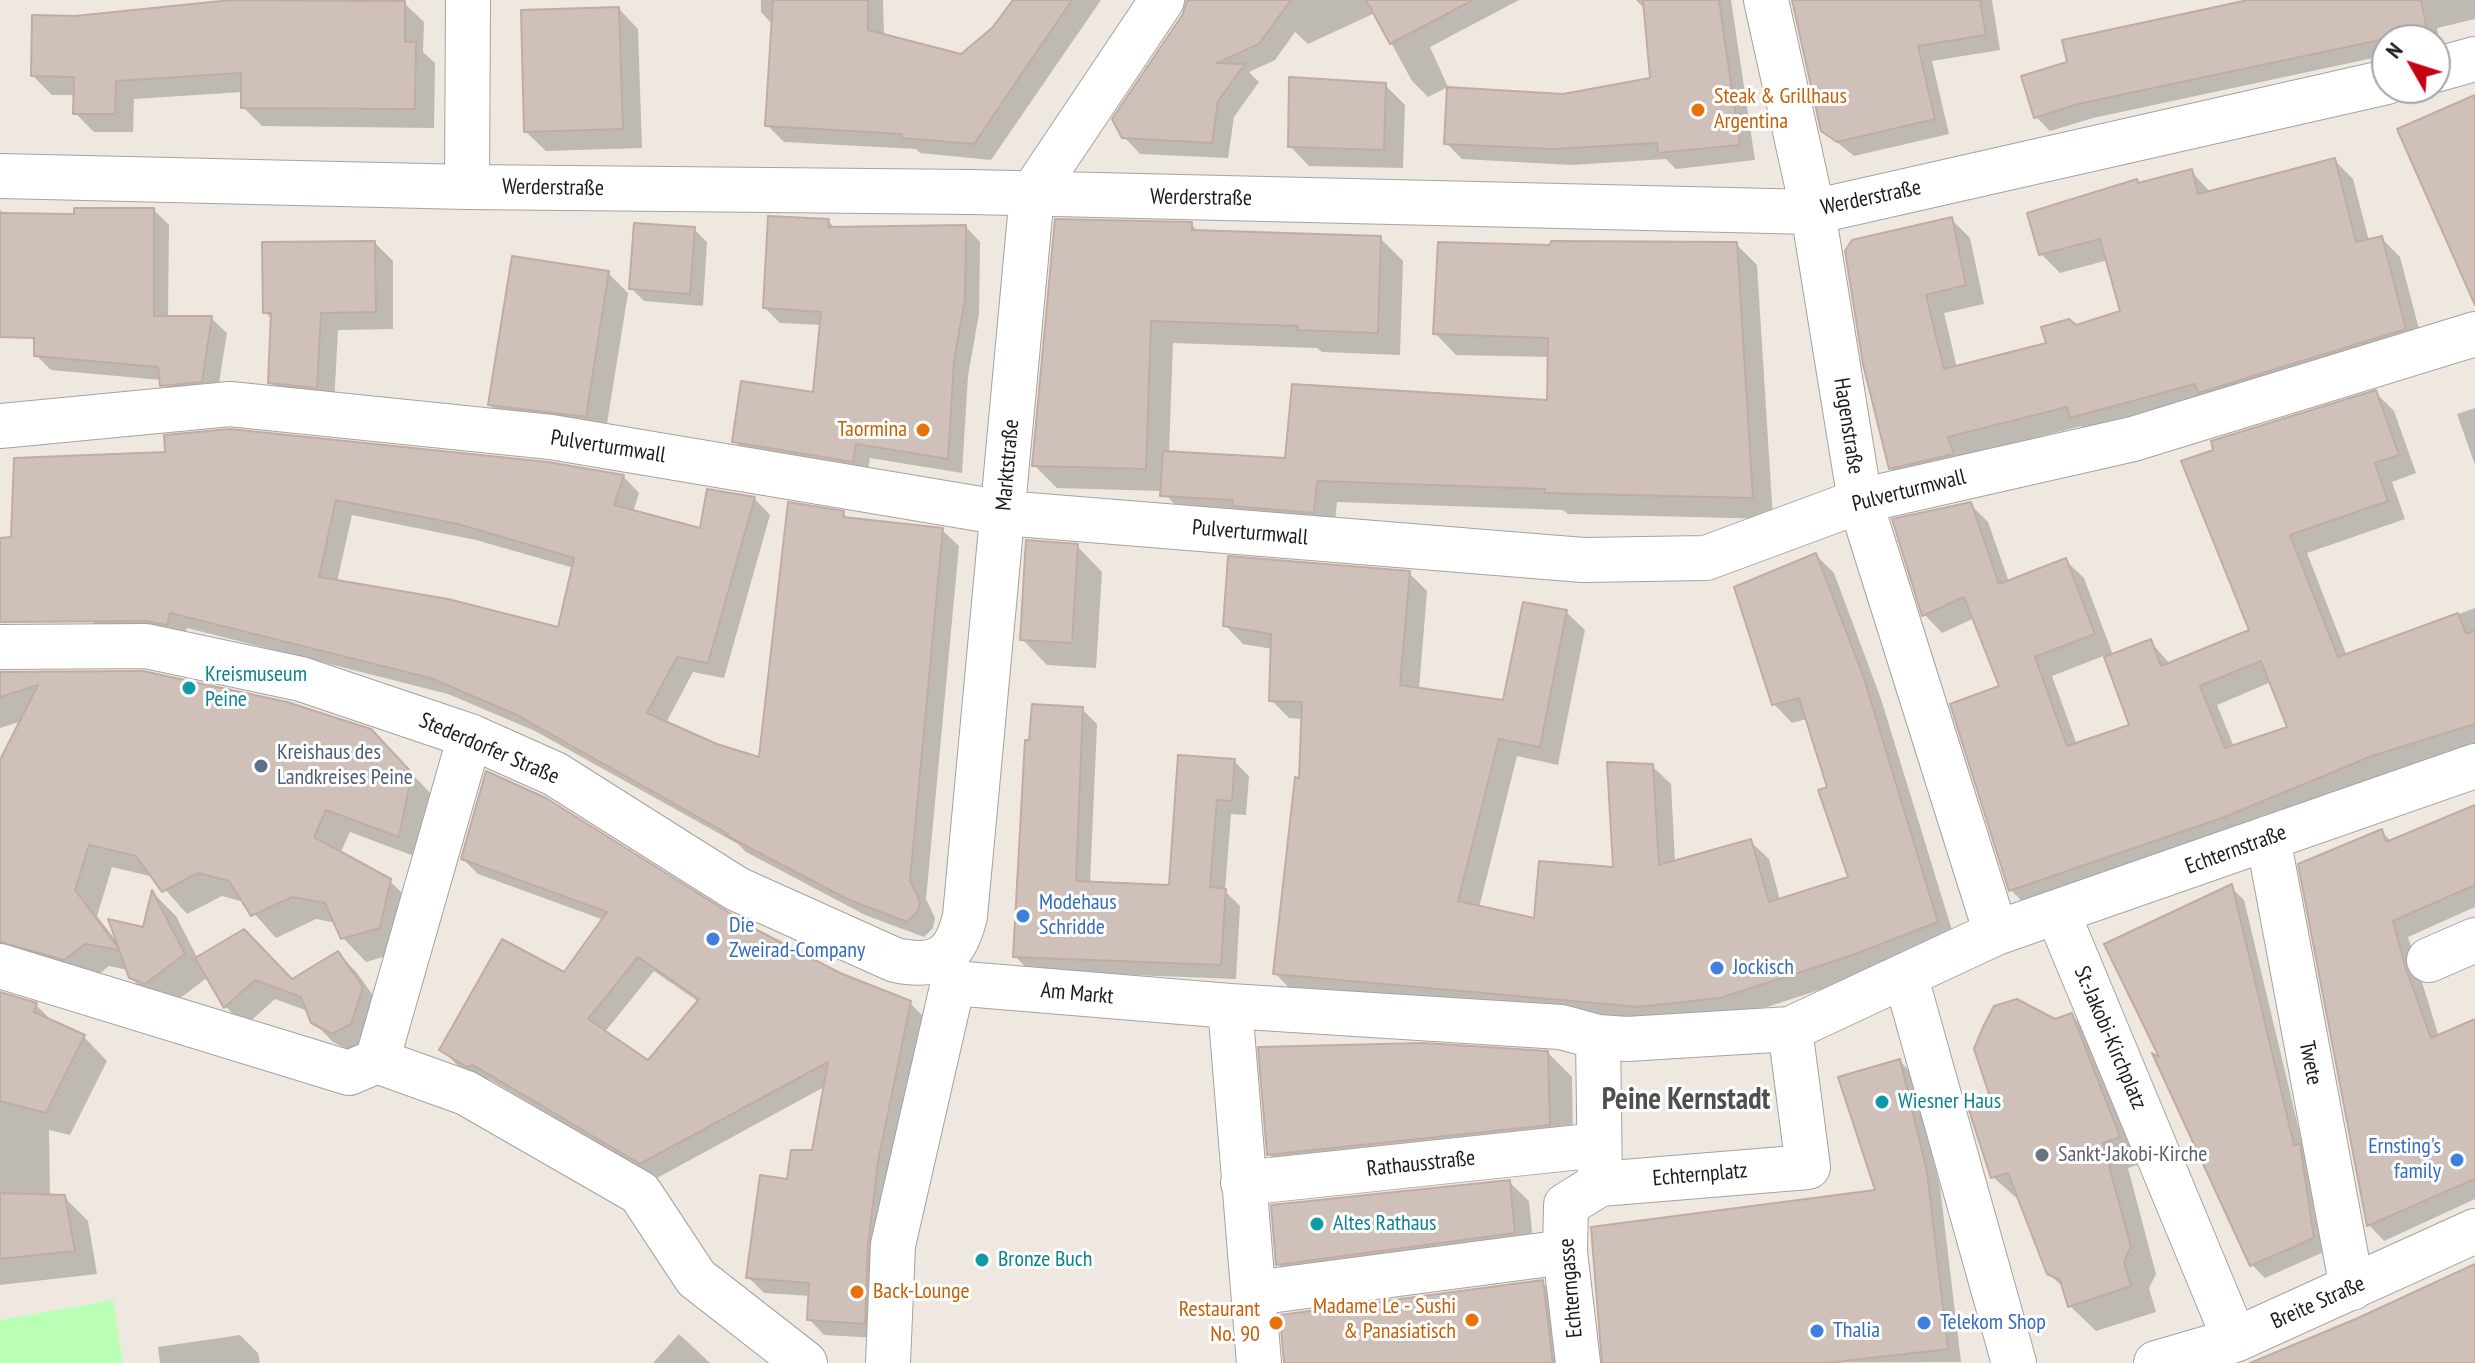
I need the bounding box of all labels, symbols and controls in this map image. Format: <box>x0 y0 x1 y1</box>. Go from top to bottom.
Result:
north arrow <box>2371 24 2451 104</box>
text: N <box>2379 37 2409 64</box>
place label: Steak & Grillhaus Argentina <box>1714 84 1847 136</box>
marker: Steak & Grillhaus Argentina <box>1689 101 1707 119</box>
street label: Werderstraße <box>502 174 604 202</box>
street label: Werderstraße <box>1818 174 1924 222</box>
street label: Werderstraße <box>1150 184 1252 212</box>
street label: Hagenstraße <box>1827 376 1869 476</box>
place label: Taormina <box>837 417 907 443</box>
street label: Marktstraße <box>991 418 1025 512</box>
marker: Taormina <box>914 421 932 439</box>
street label: Pulverturmwall <box>549 425 667 469</box>
street label: Pulverturmwall <box>1849 464 1969 518</box>
street label: Pulverturmwall <box>1191 515 1309 551</box>
place label: Kreismuseum Peine <box>205 662 307 714</box>
marker: Kreismuseum Peine <box>180 679 198 697</box>
street label: Stederdorfer Straße <box>415 708 563 790</box>
place label: Kreishaus des Landkreises Peine <box>277 740 413 792</box>
marker: Kreishaus des Landkreises Peine <box>252 757 270 775</box>
street label: Echternstraße <box>2182 820 2290 880</box>
place label: Modehaus Schridde <box>1039 890 1117 942</box>
marker: Modehaus Schridde <box>1014 907 1032 925</box>
place label: Die Zweirad-Company <box>729 913 865 964</box>
marker: Die Zweirad-Company <box>704 930 722 948</box>
place label: Jockisch <box>1733 955 1794 981</box>
marker: Jockisch <box>1708 959 1726 977</box>
street label: St.-Jakobi-Kirchplatz <box>2068 962 2152 1114</box>
street label: Am Markt <box>1040 978 1114 1010</box>
street label: Twete <box>2293 1039 2327 1087</box>
district label: Peine Kernstadt <box>1602 1082 1770 1118</box>
place label: Wiesner Haus <box>1898 1089 2001 1115</box>
marker: Wiesner Haus <box>1873 1093 1891 1111</box>
place label: Ernsting's family <box>2368 1134 2441 1186</box>
place label: Sankt-Jakobi-Kirche <box>2058 1142 2207 1168</box>
street label: Rathausstraße <box>1365 1145 1477 1183</box>
marker: Sankt-Jakobi-Kirche <box>2033 1146 2051 1164</box>
marker: Ernsting's family <box>2448 1151 2466 1169</box>
street label: Echternplatz <box>1651 1158 1749 1192</box>
place label: Altes Rathaus <box>1333 1211 1436 1237</box>
marker: Altes Rathaus <box>1308 1215 1326 1233</box>
street label: Echterngasse <box>1553 1237 1589 1339</box>
place label: Bronze Buch <box>998 1247 1092 1273</box>
marker: Bronze Buch <box>973 1251 991 1269</box>
street label: Breite Straße <box>2267 1271 2369 1335</box>
place label: Back-Lounge <box>873 1279 970 1305</box>
marker: Back-Lounge <box>848 1283 866 1301</box>
place label: Madame Le - Sushi & Panasiatisch <box>1313 1294 1456 1346</box>
place label: Restaurant No. 90 <box>1179 1297 1260 1348</box>
place label: Telekom Shop <box>1940 1310 2046 1336</box>
marker: Madame Le - Sushi & Panasiatisch <box>1463 1311 1481 1329</box>
marker: Restaurant No. 90 <box>1267 1314 1285 1332</box>
marker: Telekom Shop <box>1915 1314 1933 1332</box>
place label: Thalia <box>1833 1318 1880 1344</box>
marker: Thalia <box>1808 1322 1826 1340</box>

